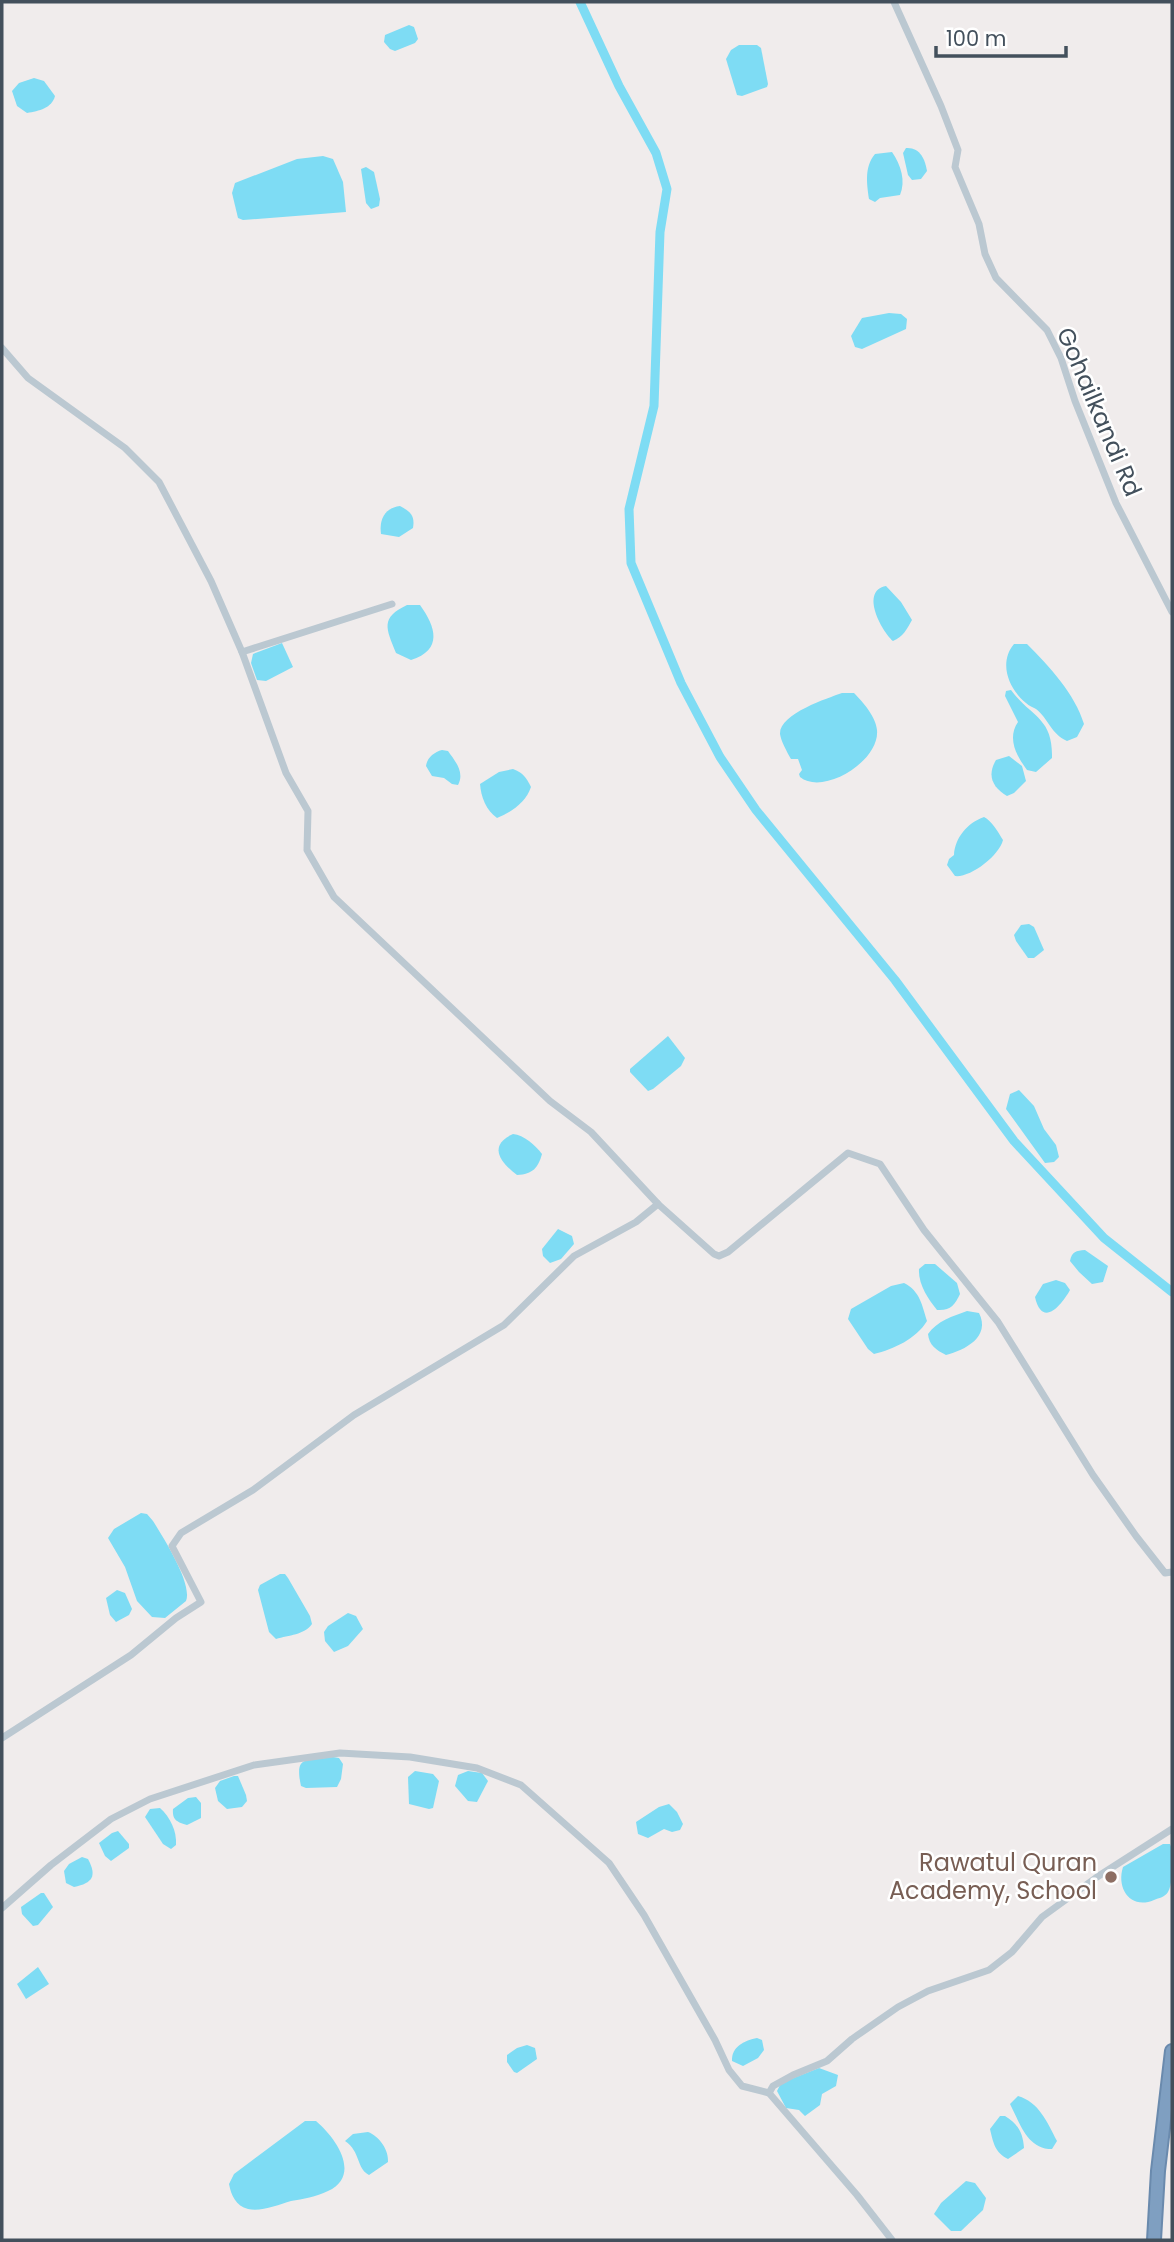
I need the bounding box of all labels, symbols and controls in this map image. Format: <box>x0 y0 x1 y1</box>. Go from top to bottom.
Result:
scale bar <box>936 14 1066 58</box>
text: 100 m <box>946 24 1006 53</box>
street label: Gohailkandi Rd <box>1049 322 1150 501</box>
place label: Rawatul Quran Academy, School <box>889 1846 1097 1907</box>
marker: Rawatul Quran Academy, School <box>1103 1869 1119 1885</box>

